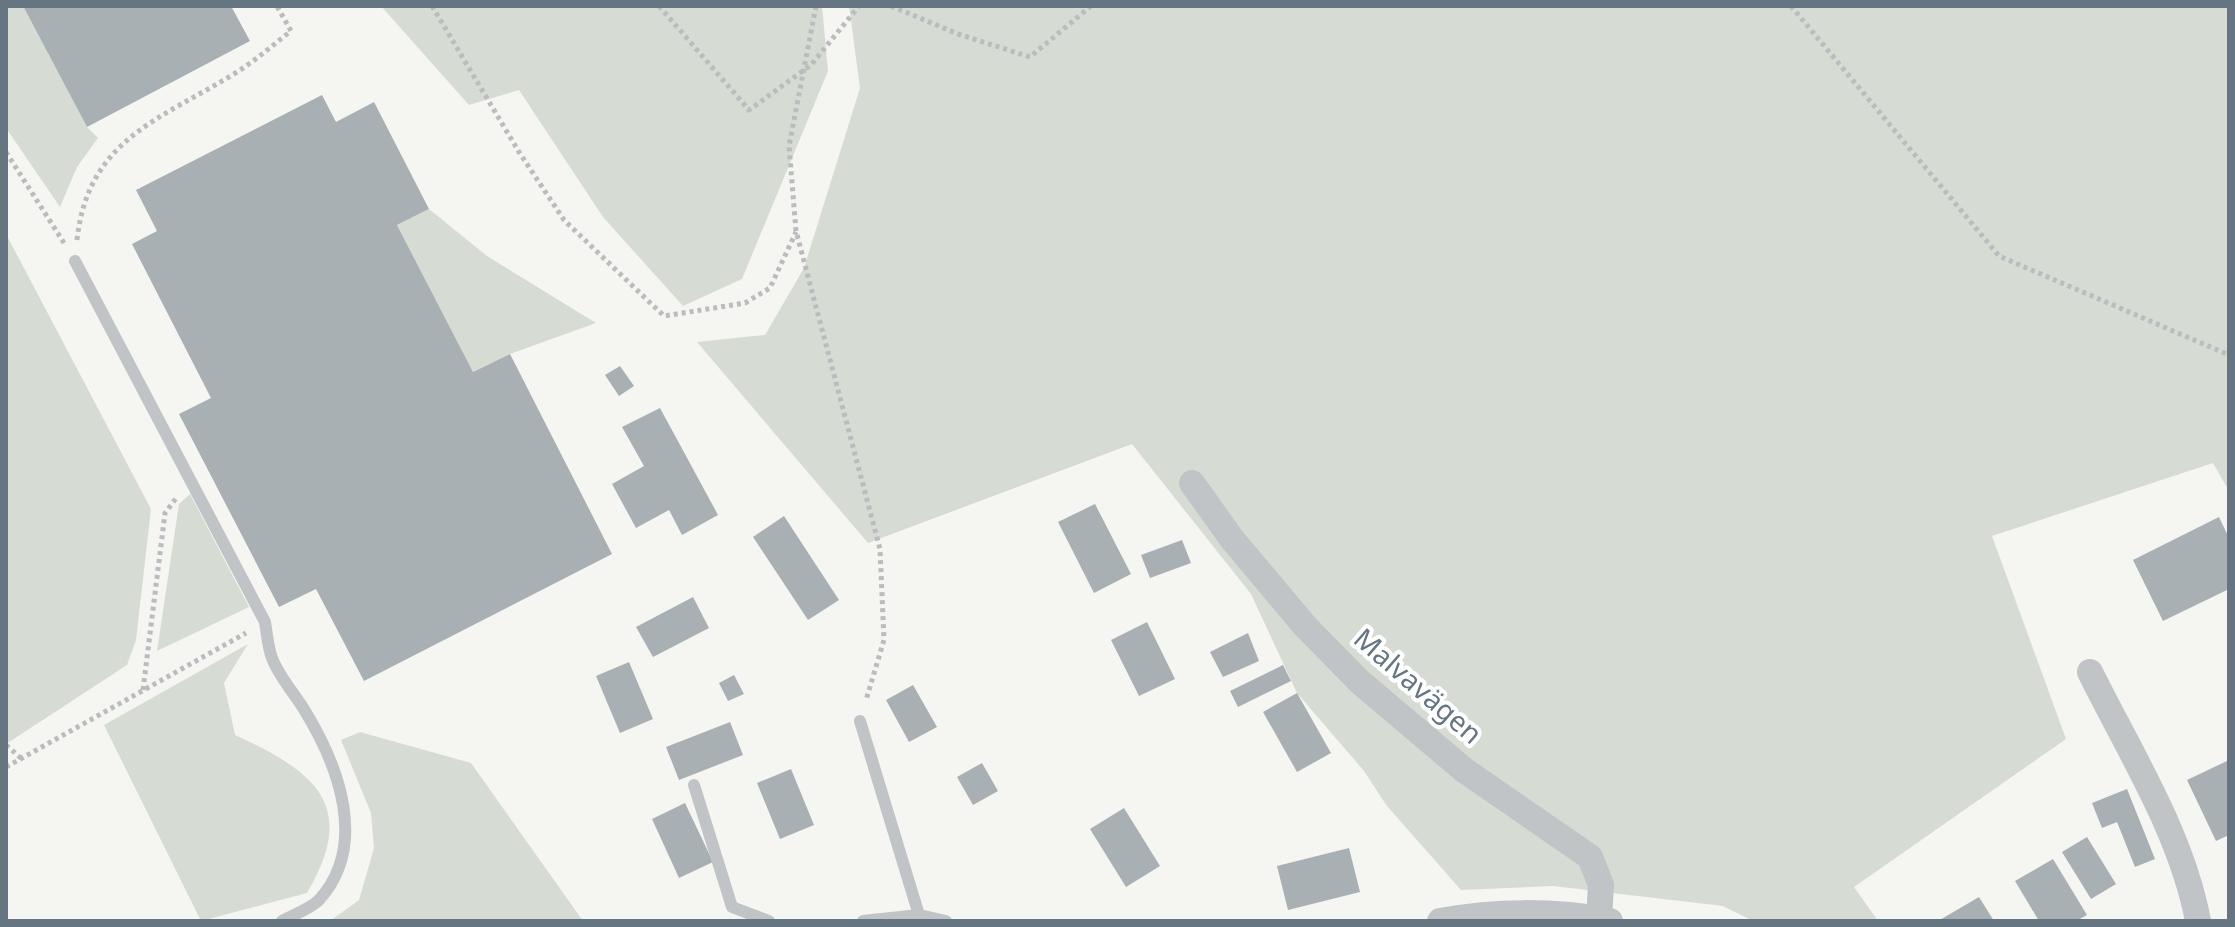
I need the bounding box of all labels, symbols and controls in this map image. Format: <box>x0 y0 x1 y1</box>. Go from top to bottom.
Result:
street label: Malvavägen <box>1346 619 1491 752</box>

